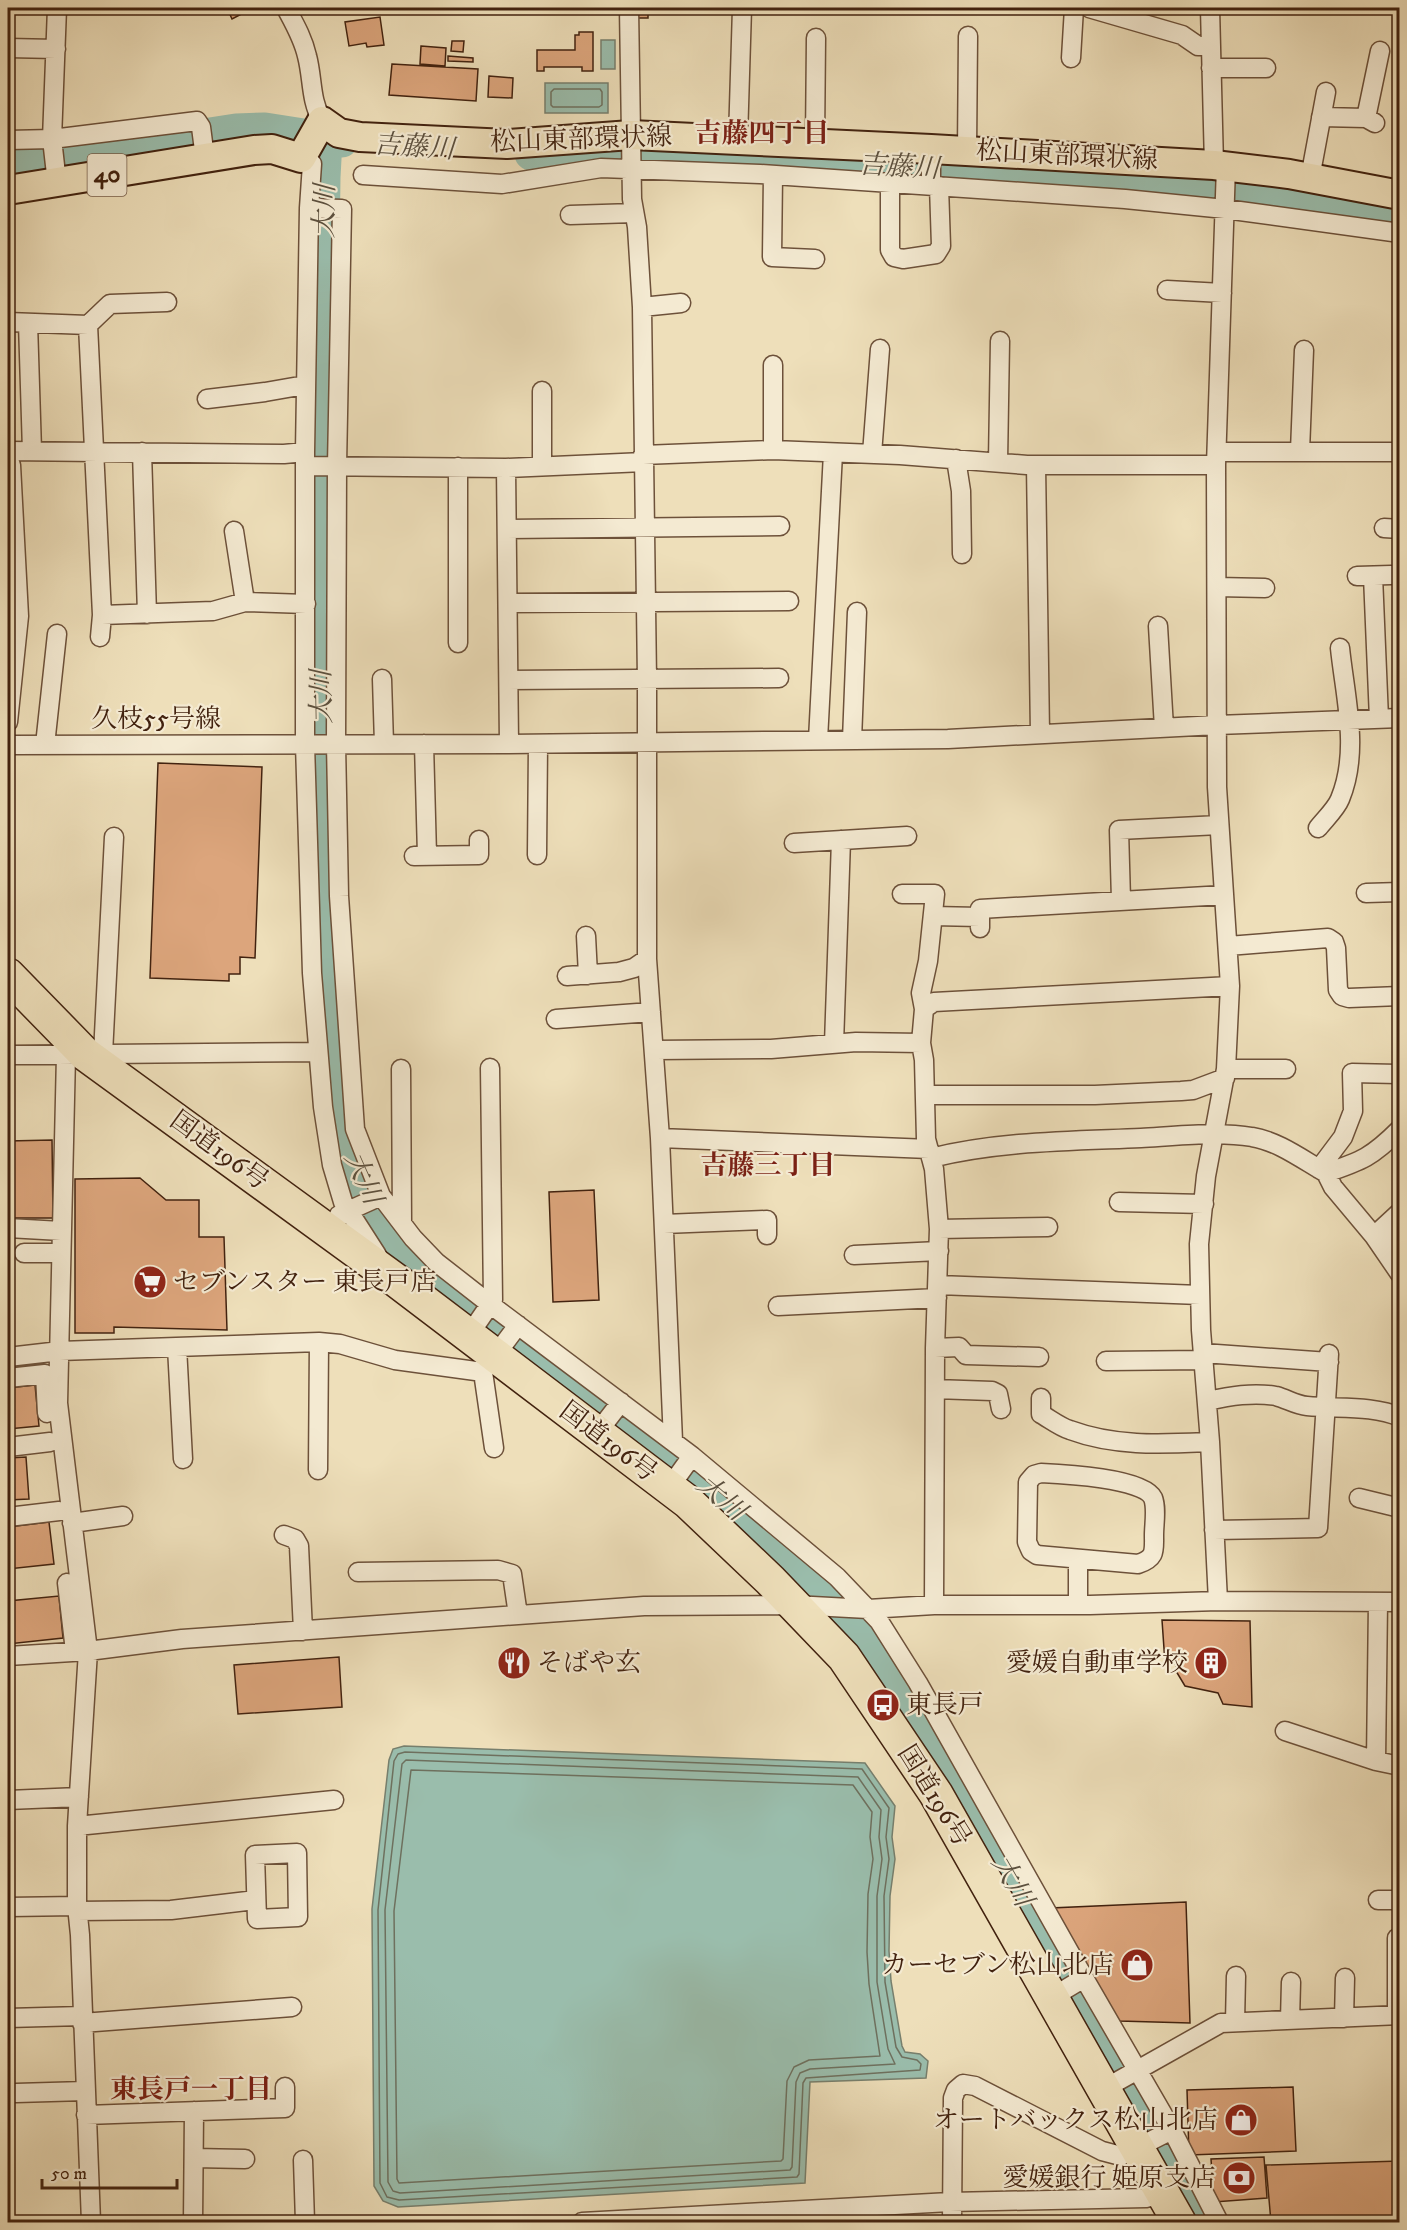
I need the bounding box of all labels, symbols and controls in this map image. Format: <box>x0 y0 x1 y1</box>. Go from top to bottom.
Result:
district label: 吉藤四丁目 <box>695 117 830 151</box>
street label: 松山東部環状線 <box>489 120 673 160</box>
water label: 吉藤川 <box>372 127 459 167</box>
street label: 松山東部環状線 <box>975 135 1159 177</box>
water label: 吉藤川 <box>858 148 943 186</box>
road number: 40 <box>88 154 126 196</box>
water label: 大川 <box>308 181 343 238</box>
water label: 大川 <box>304 667 339 724</box>
street label: 久枝55号線 <box>91 703 221 736</box>
street label: 国道196号 <box>163 1104 275 1198</box>
water label: 大川 <box>336 1146 391 1212</box>
district label: 吉藤三丁目 <box>701 1149 836 1183</box>
supermarket icon: セブンスター 東長戸店 <box>132 1264 168 1300</box>
place label: セブンスター 東長戸店 <box>173 1266 437 1299</box>
street label: 国道196号 <box>553 1395 663 1489</box>
water label: 大川 <box>689 1468 755 1530</box>
restaurant icon: そばや玄 <box>496 1645 532 1681</box>
building icon: 愛媛自動車学校 <box>1193 1645 1229 1681</box>
place label: そばや玄 <box>537 1647 641 1680</box>
place label: 愛媛自動車学校 <box>1006 1647 1188 1680</box>
bus stop icon: 東長戸 <box>865 1687 901 1723</box>
place label: 東長戸 <box>906 1689 984 1722</box>
street label: 国道196号 <box>890 1739 978 1853</box>
water label: 大川 <box>984 1849 1042 1915</box>
shop icon: カーセブン松山北店 <box>1119 1947 1155 1983</box>
place label: カーセブン松山北店 <box>882 1949 1114 1982</box>
district label: 東長戸一丁目 <box>110 2073 272 2107</box>
shop icon: オートバックス松山北店 <box>1223 2102 1259 2138</box>
place label: オートバックス松山北店 <box>933 2104 1218 2137</box>
scale bar <box>42 2152 177 2190</box>
bank icon: 愛媛銀行 姫原支店 <box>1221 2160 1257 2196</box>
place label: 愛媛銀行 姫原支店 <box>1002 2162 1216 2195</box>
text: 50 m <box>51 2163 87 2185</box>

